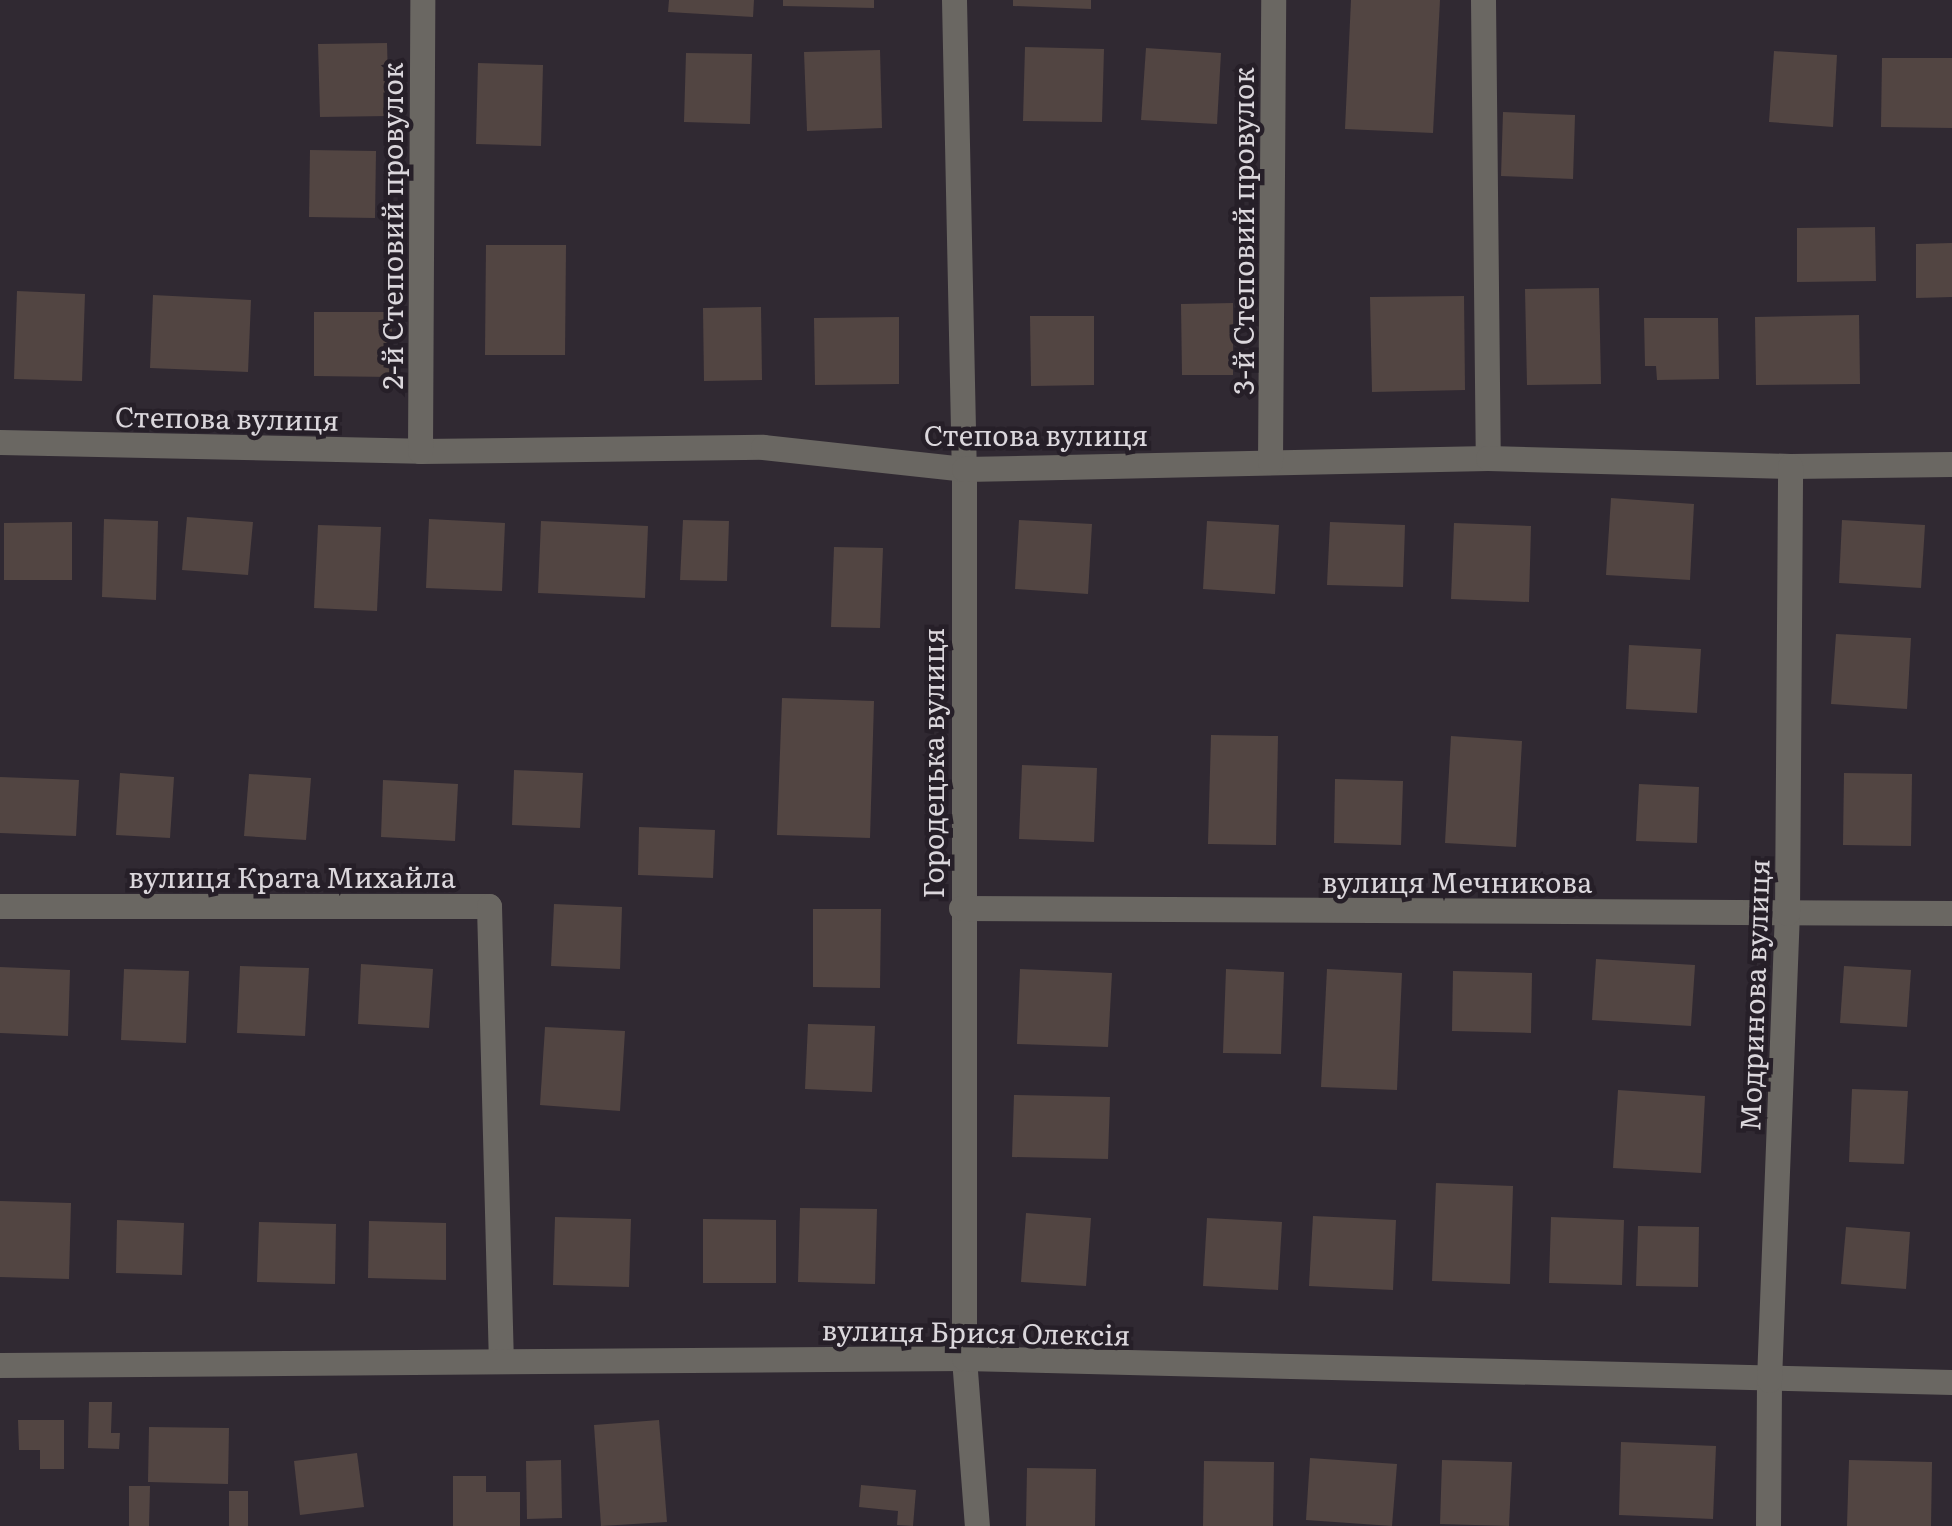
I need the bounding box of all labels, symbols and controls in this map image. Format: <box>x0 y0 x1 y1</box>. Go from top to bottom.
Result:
street label: 2-й Степовий провулок <box>374 63 408 389</box>
street label: 3-й Степовий провулок <box>1225 67 1259 395</box>
street label: Степова вулиця <box>115 398 339 436</box>
street label: Степова вулиця <box>924 417 1148 451</box>
street label: Городецька вулиця <box>915 628 949 898</box>
street label: Модринова вулиця <box>1731 858 1775 1132</box>
street label: вулиця Крата Михайла <box>128 859 456 893</box>
street label: вулиця Мечникова <box>1322 864 1592 898</box>
street label: вулиця Брися Олексія <box>821 1312 1131 1350</box>

